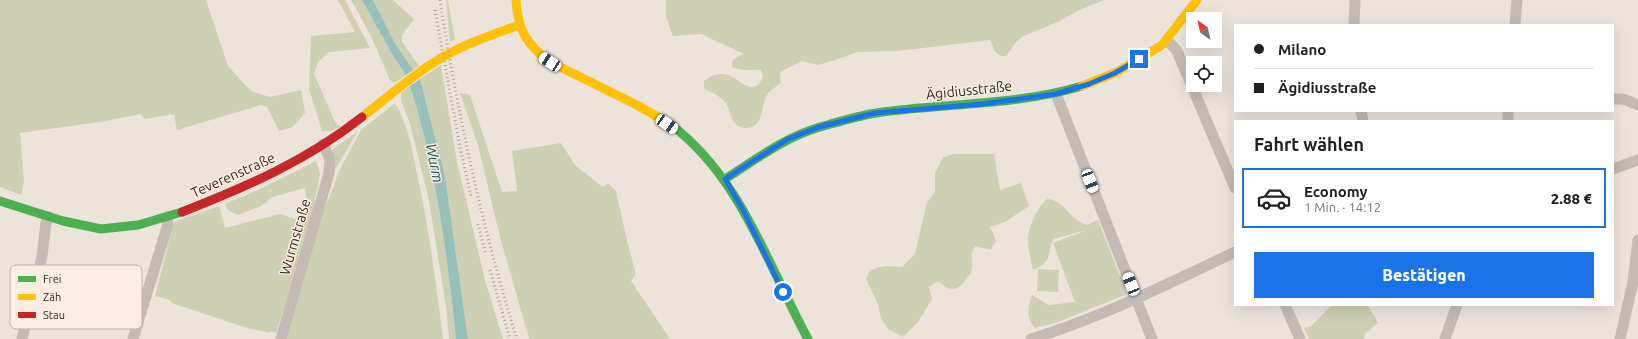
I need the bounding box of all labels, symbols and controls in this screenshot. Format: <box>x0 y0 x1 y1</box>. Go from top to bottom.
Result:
north arrow <box>1186 12 1222 48</box>
map controls <box>1186 12 1222 92</box>
text: Milano <box>1278 41 1326 58</box>
car <box>537 50 563 74</box>
route end <box>1130 50 1148 68</box>
button: locate <box>1186 56 1222 92</box>
street label: Ägidiusstraße <box>925 78 1013 102</box>
text: Ägidiusstraße <box>1278 79 1377 96</box>
car <box>654 112 680 136</box>
text: Fahrt wählen <box>1254 134 1364 154</box>
water label: Wurm <box>423 142 447 184</box>
street label: Teverenstraße <box>188 149 278 201</box>
car <box>1080 168 1100 194</box>
icon: car <box>1256 180 1292 216</box>
text: Economy <box>1304 183 1368 200</box>
text: 2.88 € <box>1551 190 1592 207</box>
street label: Wurmstraße <box>276 197 314 277</box>
text: 1 Min. · 14:12 <box>1304 200 1381 214</box>
button: Bestätigen <box>1254 252 1594 298</box>
legend <box>10 265 142 329</box>
car <box>1121 271 1141 297</box>
text: Frei <box>43 273 62 285</box>
route start <box>774 283 792 301</box>
text: Zäh <box>43 291 61 303</box>
text: Stau <box>43 309 65 321</box>

